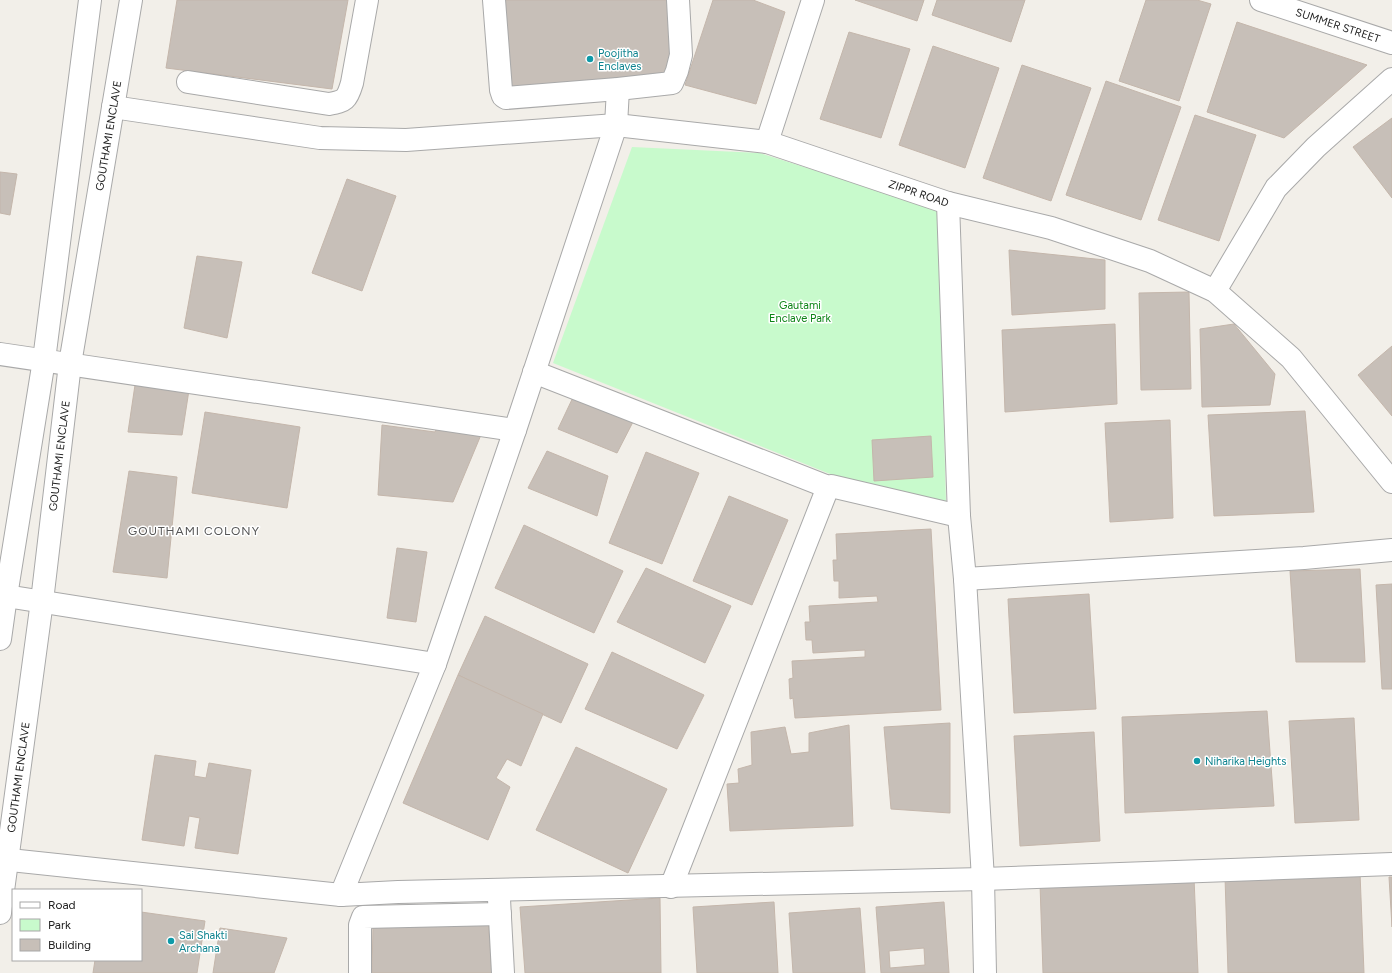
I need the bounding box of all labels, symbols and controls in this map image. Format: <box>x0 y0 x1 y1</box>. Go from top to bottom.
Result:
street label: SUMMER STREET <box>1294 6 1382 46</box>
place label: Poojitha Enclaves <box>598 47 641 73</box>
marker: Poojitha Enclaves <box>585 54 595 64</box>
street label: GOUTHAMI ENCLAVE <box>93 80 124 192</box>
street label: ZIPPR ROAD <box>887 177 951 210</box>
park label: Gautami Enclave Park <box>769 299 832 325</box>
street label: GOUTHAMI ENCLAVE <box>47 400 73 512</box>
district label: GOUTHAMI COLONY <box>128 524 260 538</box>
street label: GOUTHAMI ENCLAVE <box>5 721 33 833</box>
place label: Niharika Heights <box>1205 755 1286 768</box>
marker: Niharika Heights <box>1192 756 1202 766</box>
legend <box>12 889 142 961</box>
text: Road <box>48 898 76 912</box>
text: Park <box>48 918 71 932</box>
place label: Sai Shakti Archana <box>179 929 227 955</box>
marker: Sai Shakti Archana <box>166 936 176 946</box>
text: Building <box>48 938 91 952</box>

